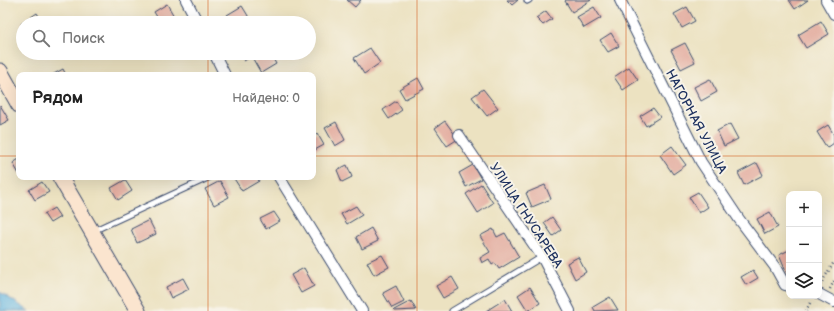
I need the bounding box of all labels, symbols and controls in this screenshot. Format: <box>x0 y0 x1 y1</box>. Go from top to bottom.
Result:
search box <box>16 16 316 60</box>
icon: search <box>30 27 52 49</box>
text: Поиск <box>62 29 105 48</box>
street label: НАГОРНАЯ УЛИЦА <box>662 67 730 177</box>
text: Рядом <box>32 88 83 108</box>
text: Найдено: 0 <box>232 90 300 106</box>
street label: УЛИЦА ГНУСАРЕВА <box>486 160 566 271</box>
map controls <box>786 191 822 299</box>
button: + <box>786 191 822 227</box>
button: − <box>786 227 822 263</box>
button: layers <box>786 263 822 299</box>

